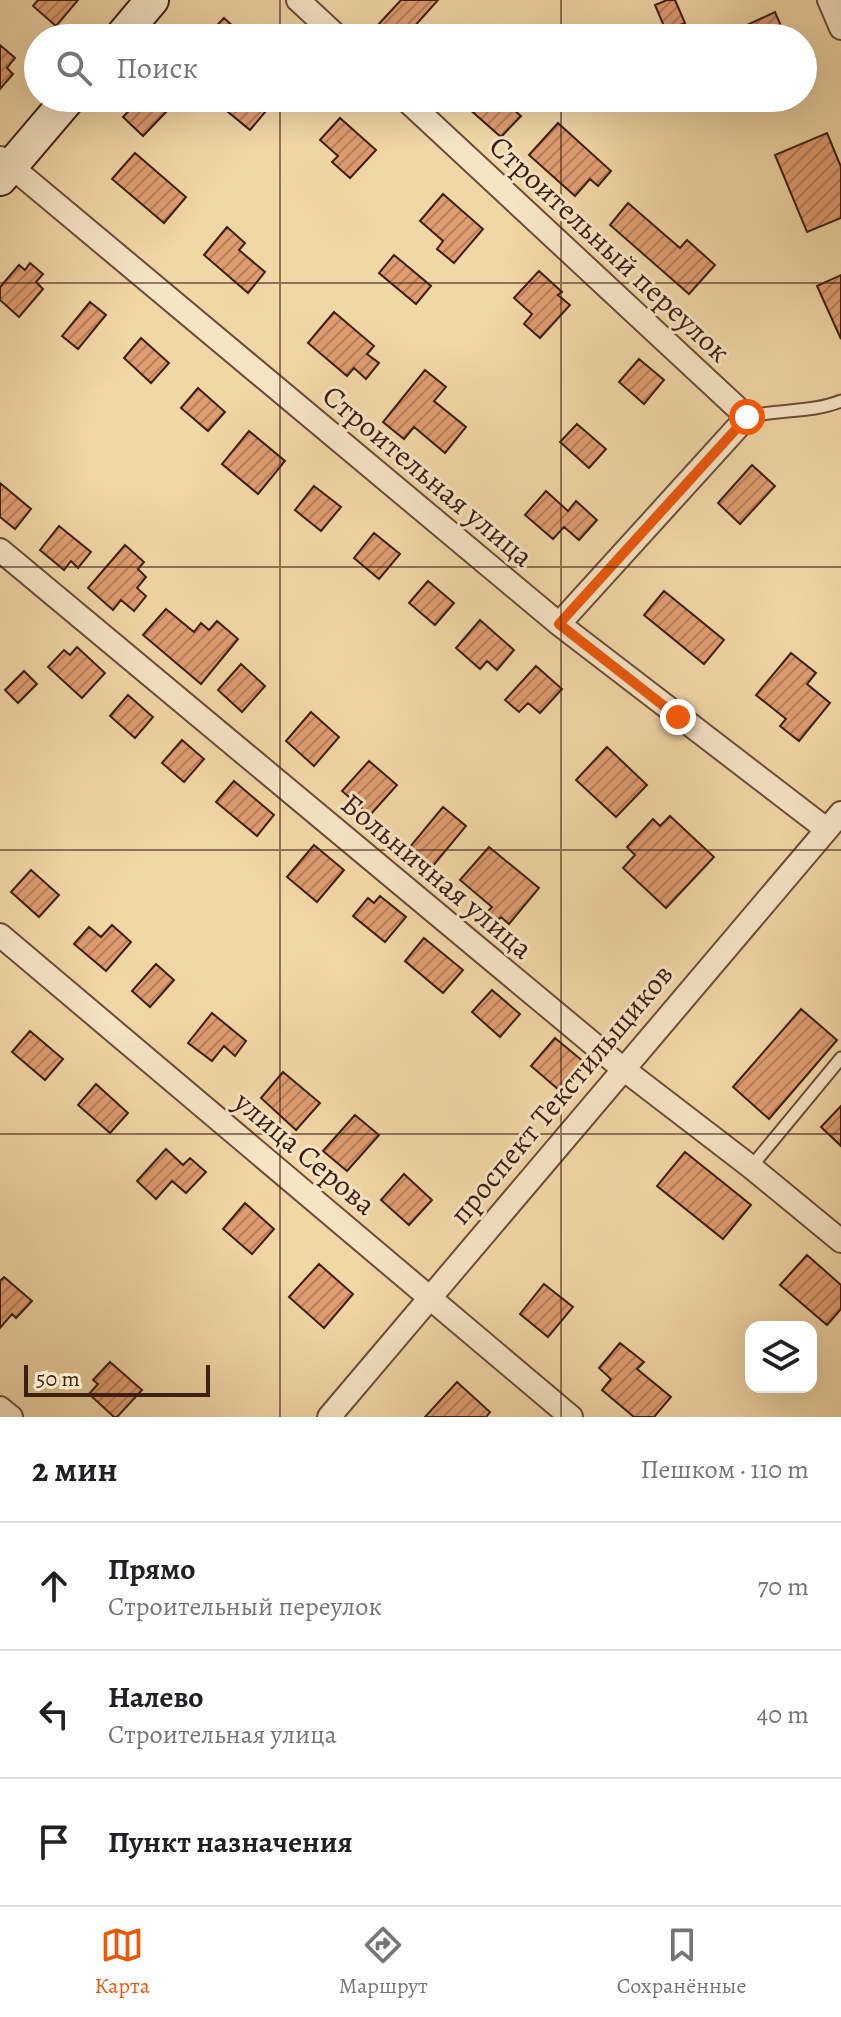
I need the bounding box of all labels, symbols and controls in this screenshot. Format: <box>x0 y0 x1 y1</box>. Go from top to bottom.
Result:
search box <box>24 24 817 112</box>
icon: search <box>52 46 96 90</box>
text: Поиск <box>116 48 198 88</box>
street label: Строительный переулок <box>481 127 739 371</box>
street label: Строительная улица <box>314 376 542 576</box>
route start <box>729 399 765 435</box>
route end <box>660 699 696 735</box>
street label: Больничная улица <box>333 784 541 968</box>
street label: проспект Текстильщиков <box>440 955 682 1233</box>
street label: улица Серова <box>225 1081 384 1224</box>
map controls <box>745 1321 817 1393</box>
button: layers <box>745 1321 817 1393</box>
scale bar <box>24 1361 210 1397</box>
text: 50 m <box>36 1364 80 1394</box>
text: 2 мин <box>32 1446 118 1493</box>
text: Пешком · 110 m <box>641 1452 809 1487</box>
text: Прямо <box>108 1549 195 1589</box>
icon: ahead <box>32 1564 76 1608</box>
text: 70 m <box>757 1569 809 1604</box>
text: Строительный переулок <box>108 1589 382 1624</box>
text: Налево <box>108 1677 203 1717</box>
icon: left <box>32 1692 76 1736</box>
text: 40 m <box>757 1697 809 1732</box>
text: Строительная улица <box>108 1717 337 1752</box>
icon: arrive <box>32 1820 76 1864</box>
text: Пункт назначения <box>108 1822 353 1862</box>
tab: Карта <box>94 1923 150 2001</box>
tab: Маршрут <box>339 1923 428 2001</box>
tab: Сохранённые <box>617 1923 747 2001</box>

